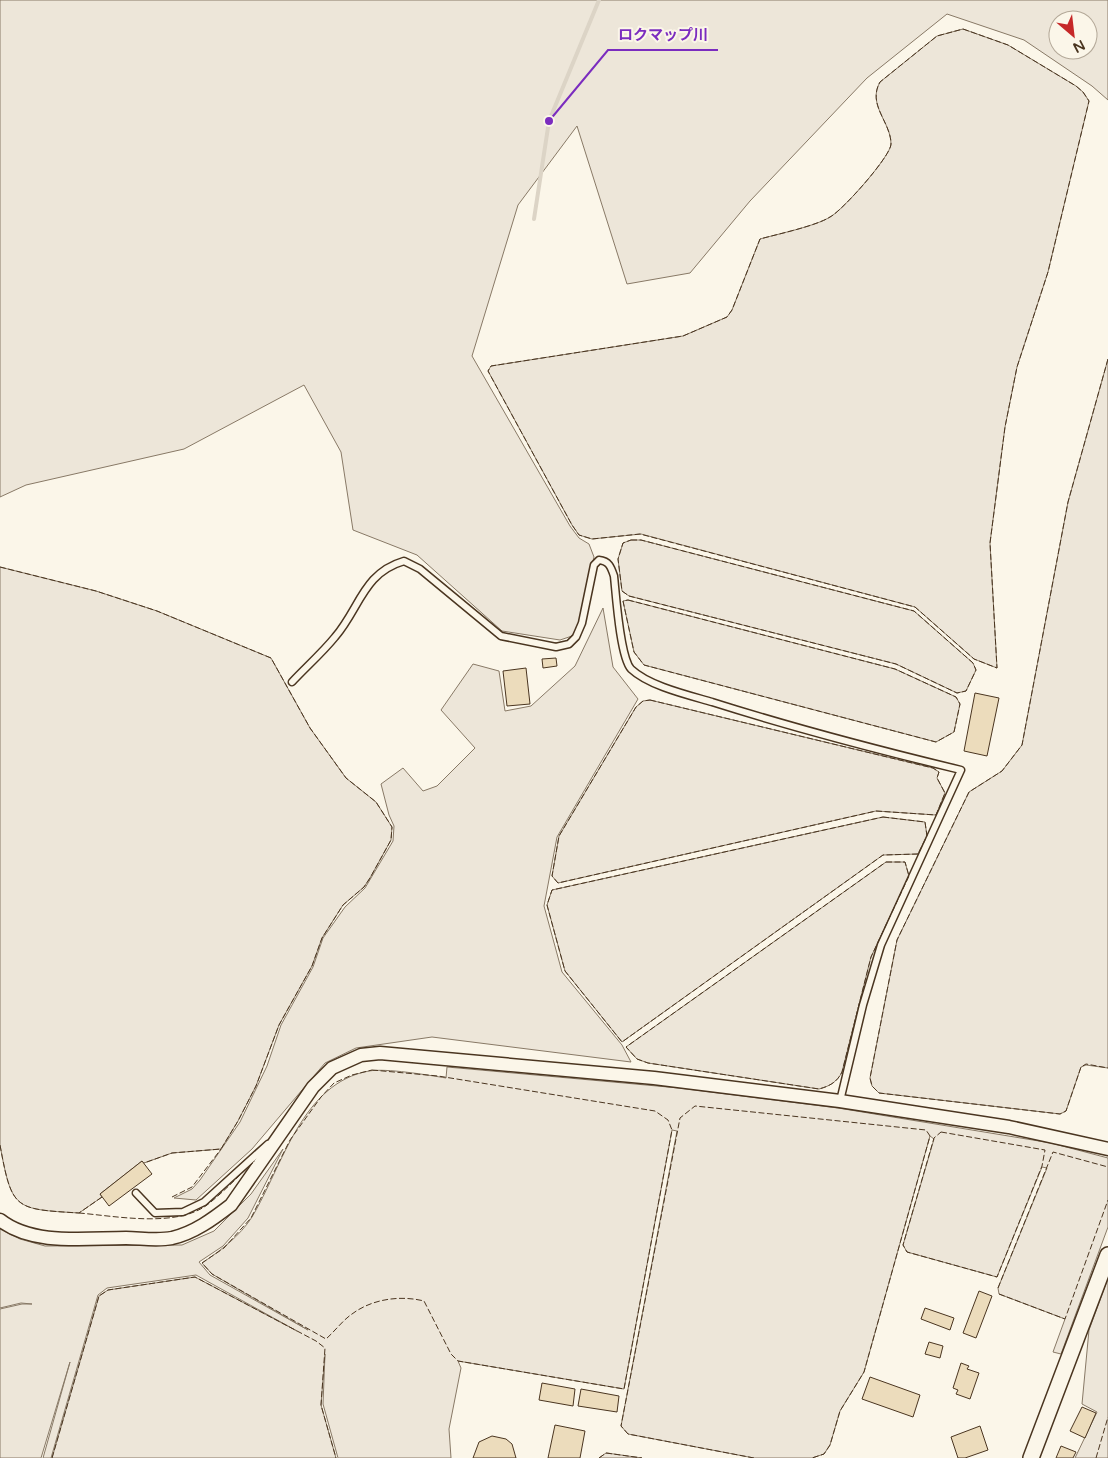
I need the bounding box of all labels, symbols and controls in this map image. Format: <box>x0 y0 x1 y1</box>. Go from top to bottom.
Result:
north arrow <box>1048 10 1098 60</box>
callout: ロクマップ川 <box>608 20 718 50</box>
text: ロクマップ川 <box>618 26 708 44</box>
text: N <box>1070 36 1088 56</box>

